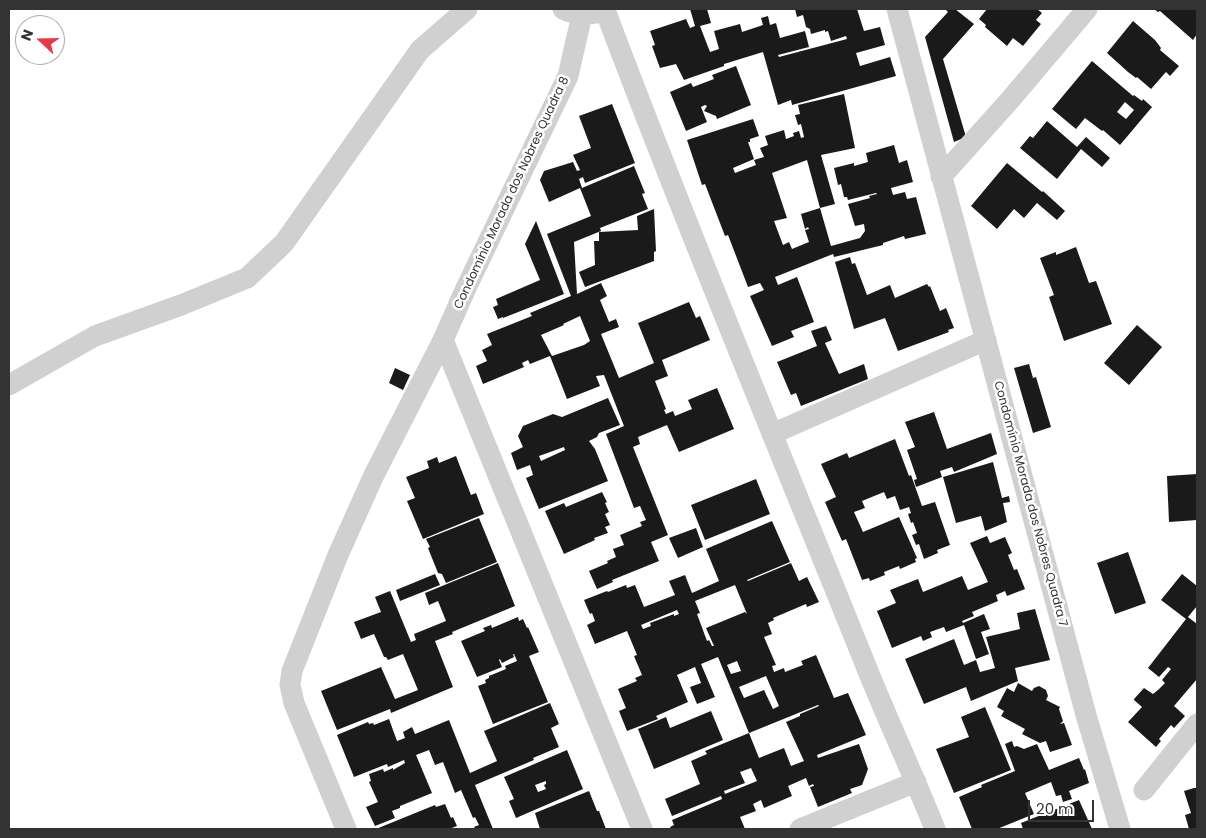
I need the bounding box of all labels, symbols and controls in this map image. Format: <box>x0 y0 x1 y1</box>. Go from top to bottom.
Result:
north arrow <box>15 15 65 65</box>
text: N <box>16 26 38 43</box>
street label: Condomínio Morada dos Nobres Quadra 8 <box>452 74 572 312</box>
street label: Condomínio Morada dos Nobres Quadra 7 <box>990 380 1070 628</box>
scale bar <box>1031 790 1097 822</box>
text: 20 m <box>1036 798 1074 819</box>

